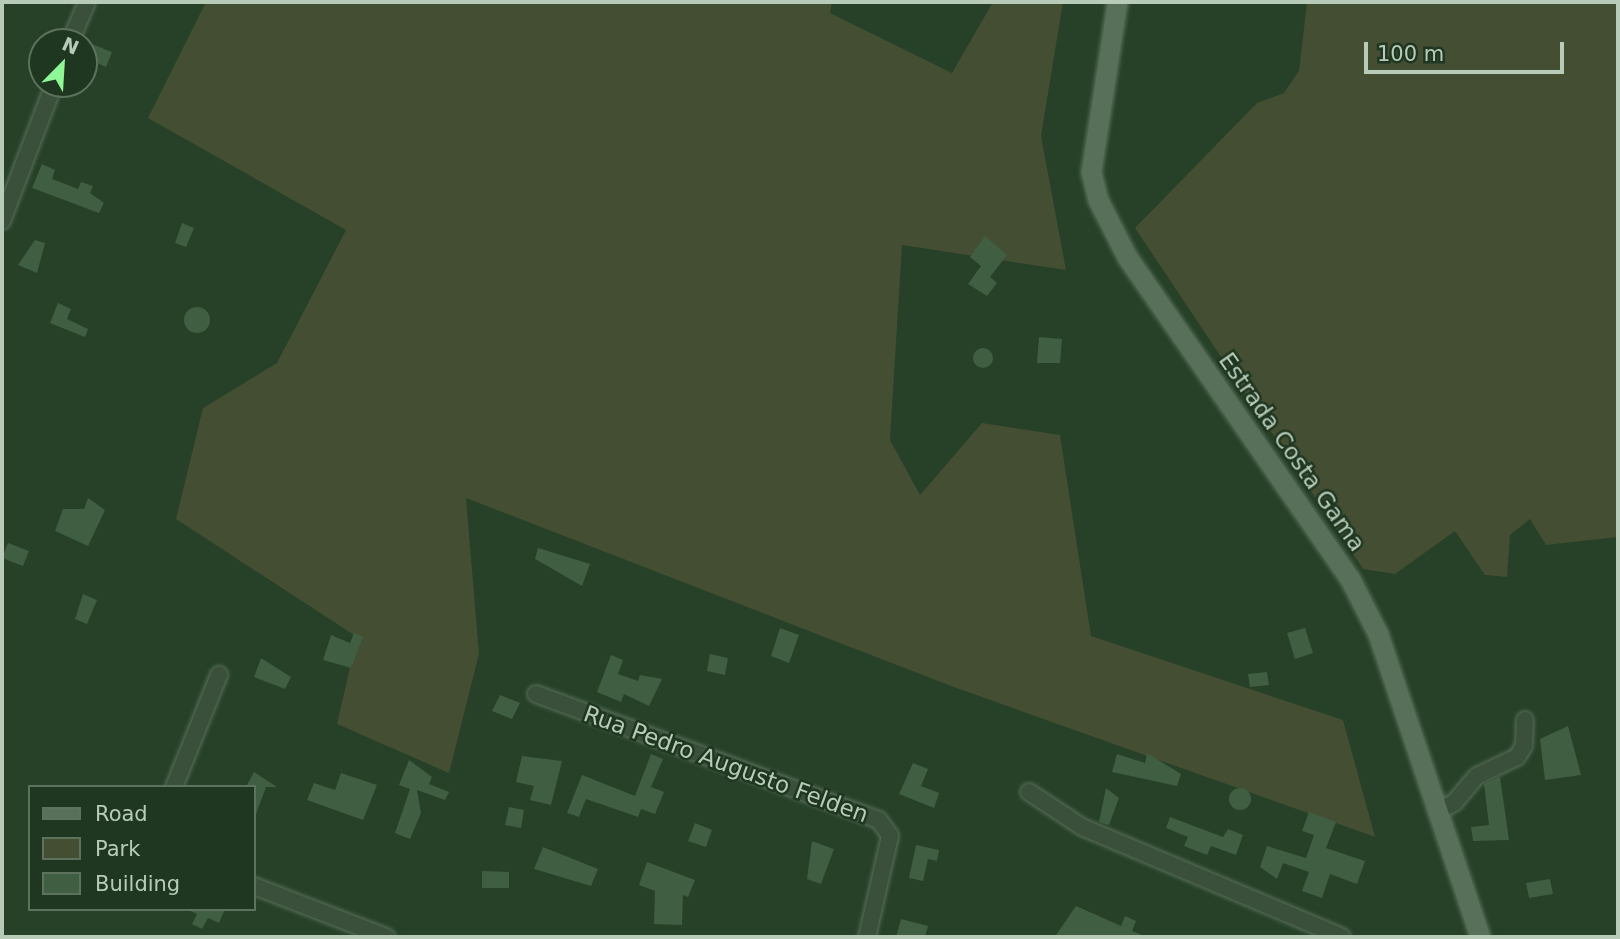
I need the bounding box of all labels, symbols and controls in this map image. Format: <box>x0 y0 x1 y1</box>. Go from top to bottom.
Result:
north arrow <box>28 28 98 98</box>
scale bar <box>1368 28 1568 72</box>
text: N <box>59 32 82 59</box>
text: 100 m <box>1377 42 1444 66</box>
street label: Estrada Costa Gama <box>1213 347 1371 557</box>
street label: Rua Pedro Augusto Felden <box>580 700 872 828</box>
legend <box>28 785 256 911</box>
text: Road <box>95 802 148 826</box>
text: Park <box>95 837 140 861</box>
text: Building <box>95 872 180 896</box>

